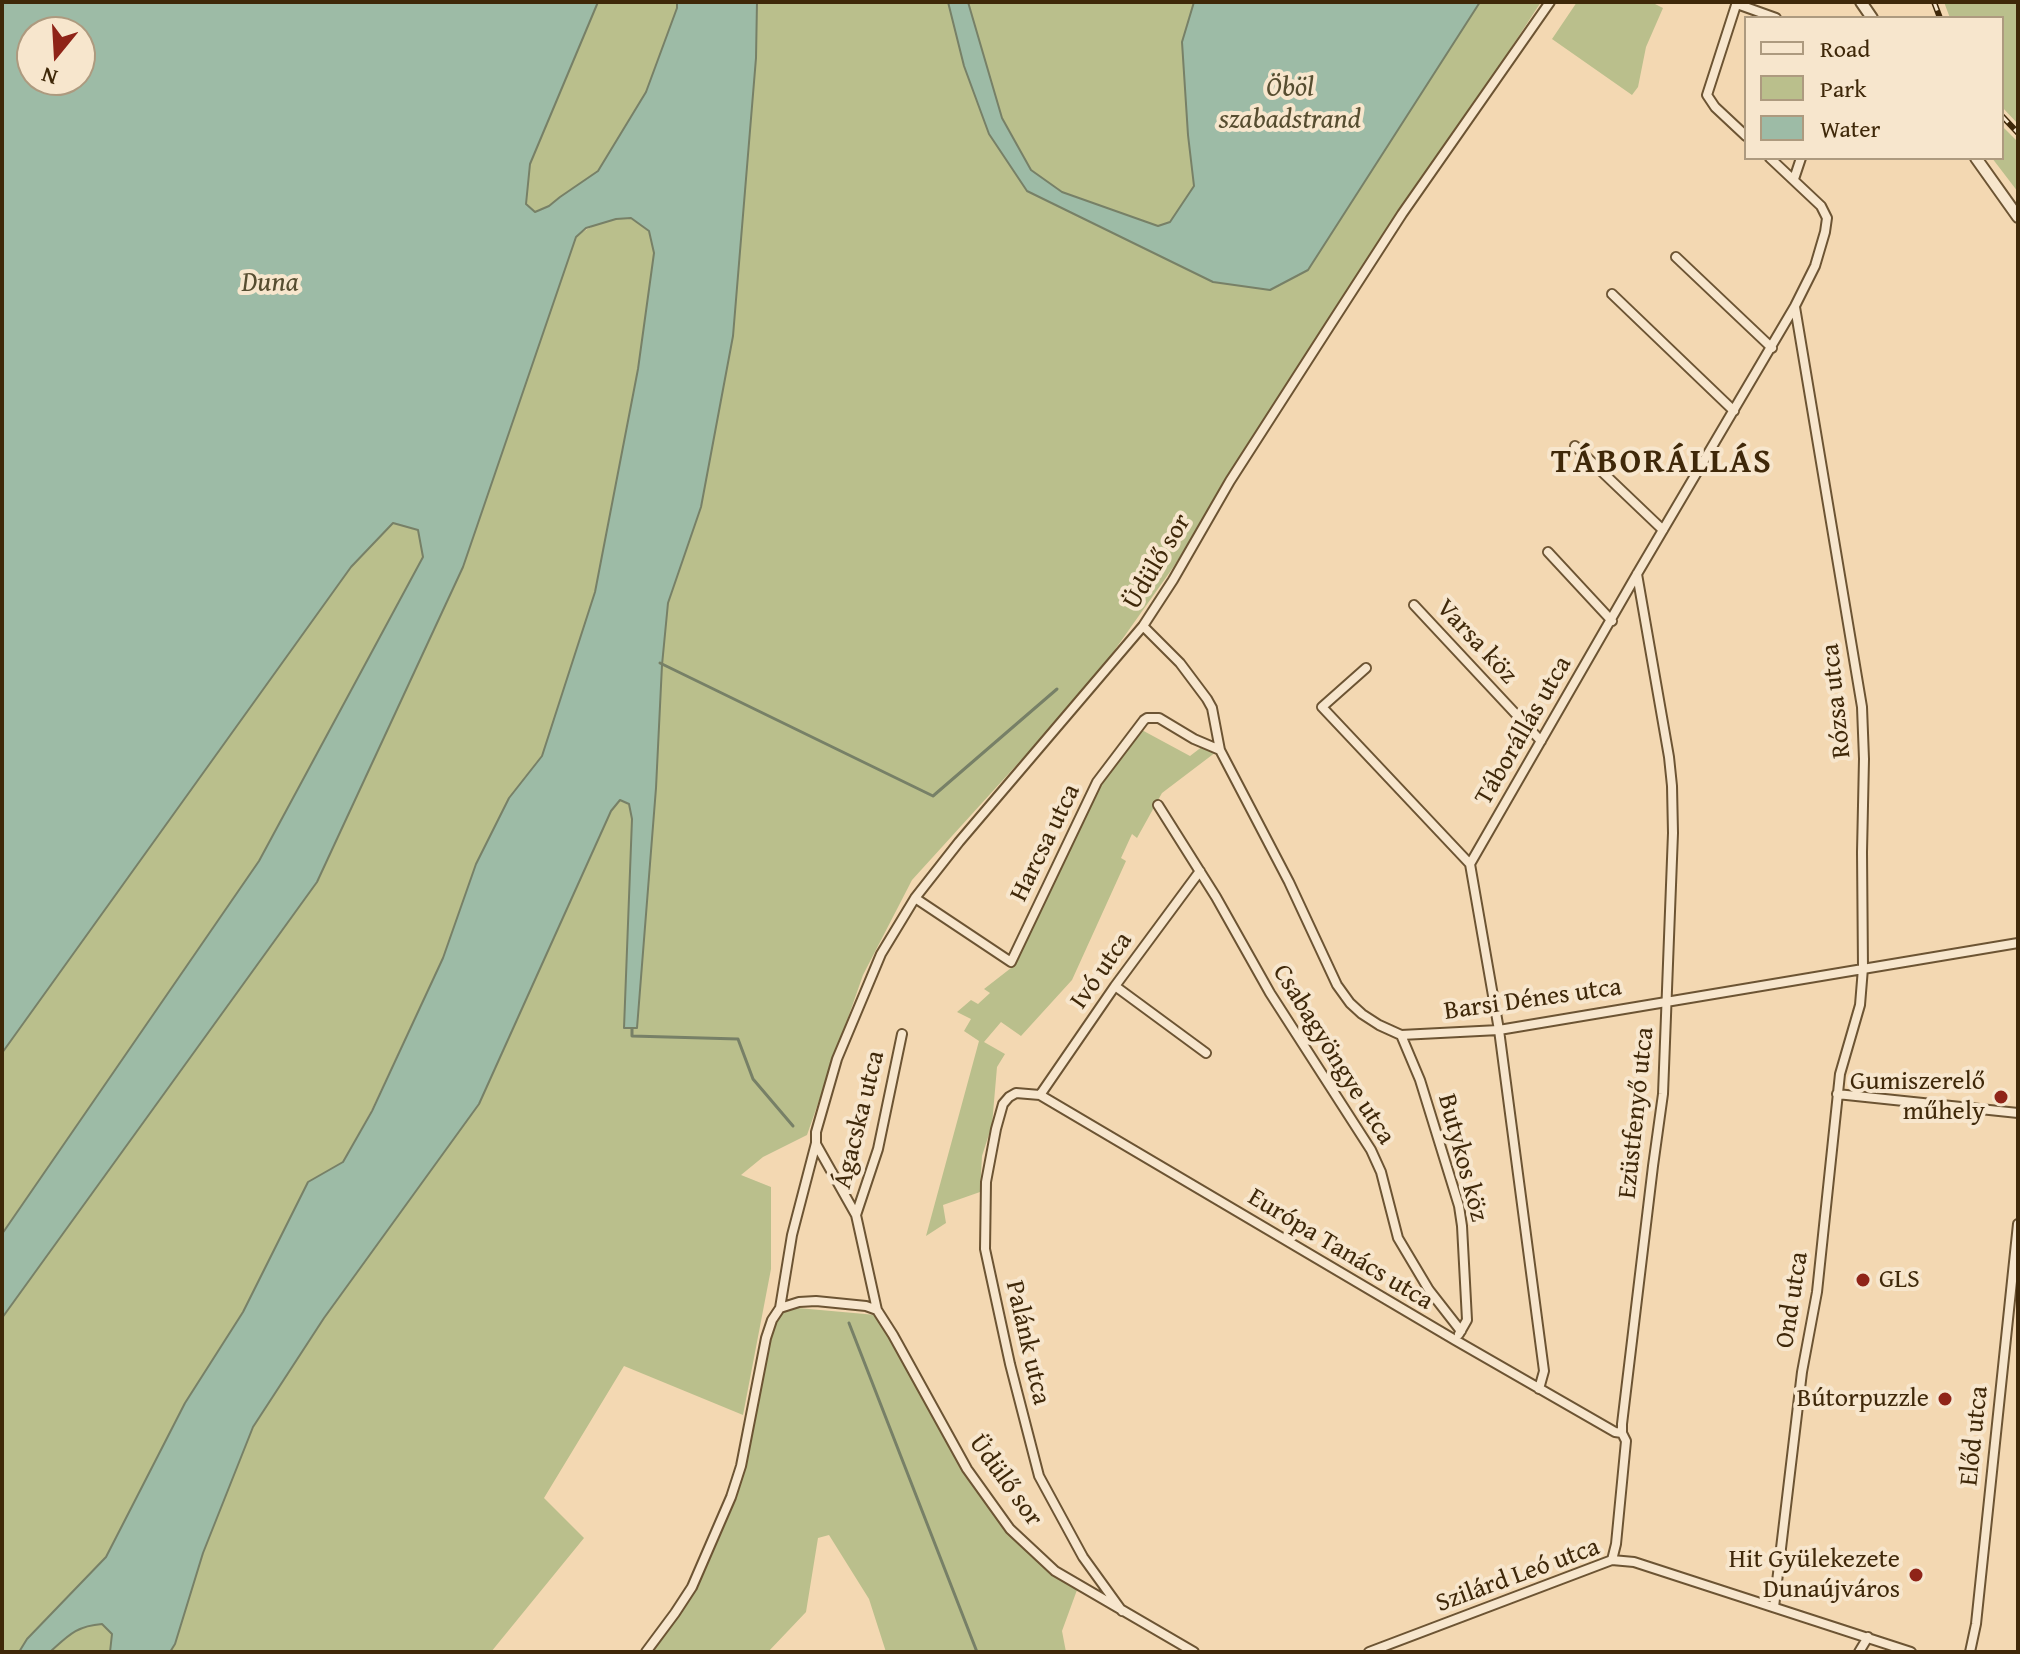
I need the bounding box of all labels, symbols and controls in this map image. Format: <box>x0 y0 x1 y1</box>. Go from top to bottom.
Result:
north arrow <box>16 16 96 96</box>
legend <box>1744 16 2004 160</box>
text: Road <box>1820 31 1870 66</box>
text: N <box>37 59 61 94</box>
text: Park <box>1820 71 1866 106</box>
water label: Öböl szabadstrand <box>1219 72 1361 138</box>
text: Water <box>1820 111 1880 146</box>
water label: Duna <box>241 267 299 301</box>
district label: TÁBORÁLLÁS <box>1551 443 1773 483</box>
street label: Üdülő sor <box>1117 509 1199 615</box>
street label: Varsa köz <box>1429 593 1523 691</box>
street label: Rózsa utca <box>1815 642 1859 760</box>
street label: Táborállás utca <box>1469 651 1579 811</box>
street label: Harcsa utca <box>1004 779 1088 907</box>
street label: Ivó utca <box>1064 926 1140 1016</box>
street label: Csabagyöngye utca <box>1265 959 1401 1151</box>
street label: Barsi Dénes utca <box>1442 972 1624 1028</box>
street label: Ezüstfenyő utca <box>1612 1026 1662 1200</box>
street label: Ágacska utca <box>828 1048 892 1192</box>
place label: Gumiszerelő műhely <box>1850 1066 1985 1128</box>
marker: Gumiszerelő műhely <box>1992 1088 2010 1106</box>
street label: Butykos köz <box>1430 1091 1494 1225</box>
street label: Európa Tanács utca <box>1242 1182 1438 1318</box>
street label: Ond utca <box>1770 1250 1816 1350</box>
place label: GLS <box>1879 1264 1920 1296</box>
marker: GLS <box>1854 1271 1872 1289</box>
street label: Palánk utca <box>998 1278 1056 1408</box>
place label: Bútorpuzzle <box>1797 1383 1929 1415</box>
street label: Előd utca <box>1954 1384 1996 1488</box>
marker: Bútorpuzzle <box>1936 1390 1954 1408</box>
street label: Üdülő sor <box>961 1429 1049 1533</box>
street label: Szilárd Leó utca <box>1432 1532 1604 1620</box>
place label: Hit Gyülekezete Dunaújváros <box>1729 1544 1900 1606</box>
marker: Hit Gyülekezete Dunaújváros <box>1907 1566 1925 1584</box>

